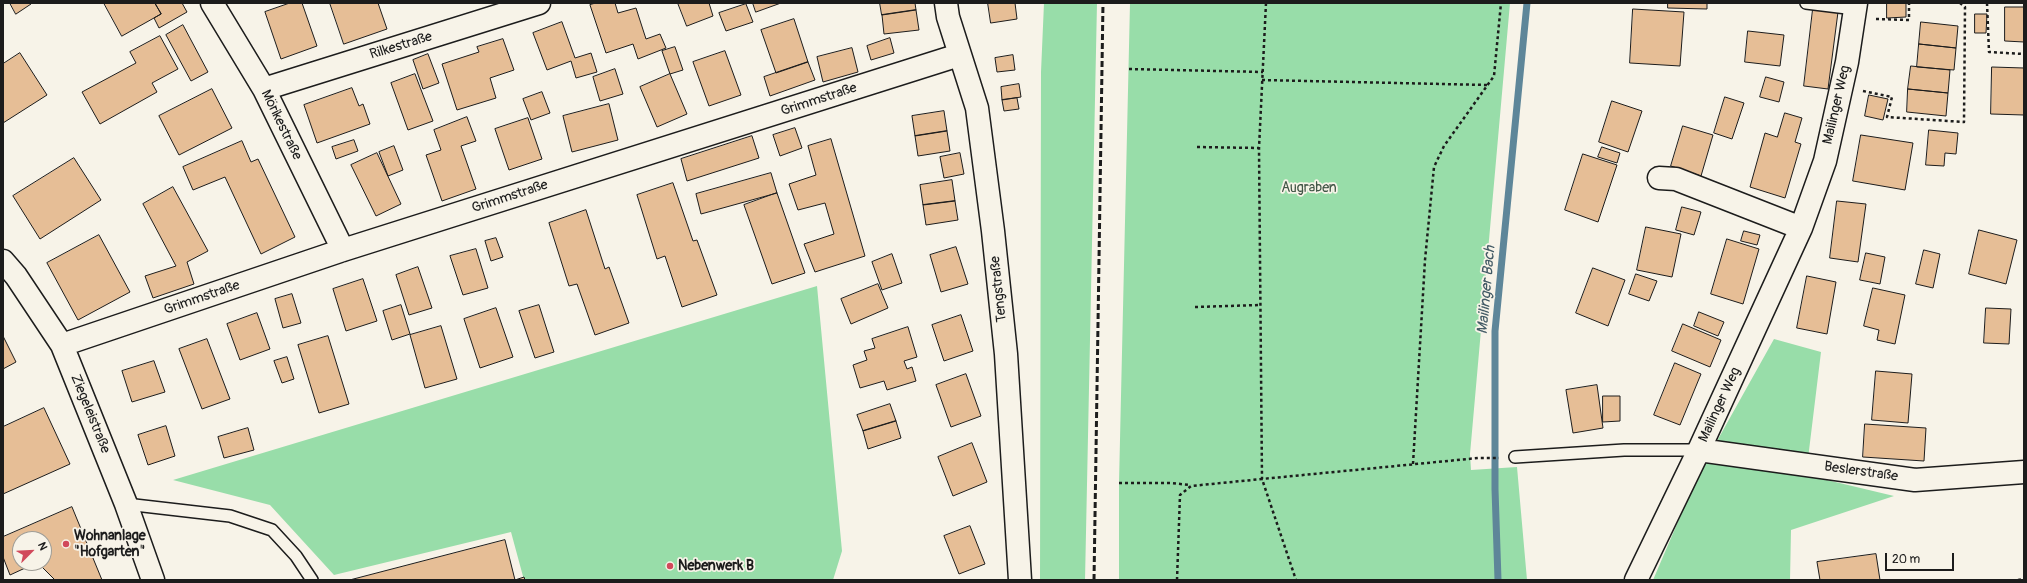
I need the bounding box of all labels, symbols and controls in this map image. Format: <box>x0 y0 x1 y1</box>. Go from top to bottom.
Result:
street label: Rilkestraße <box>368 29 434 63</box>
street label: Mailinger Weg <box>1820 64 1854 146</box>
street label: Grimmstraße <box>779 80 859 120</box>
street label: Mörikestraße <box>257 87 305 163</box>
street label: Grimmstraße <box>470 177 550 217</box>
park label: Augraben <box>1281 180 1337 196</box>
water label: Mailinger Bach <box>1474 245 1500 335</box>
street label: Tengstraße <box>987 255 1011 323</box>
street label: Grimmstraße <box>162 277 242 319</box>
street label: Mailinger Weg <box>1695 365 1745 445</box>
street label: Ziegeleistraße <box>67 372 113 456</box>
street label: Beslerstraße <box>1823 459 1899 485</box>
place label: Wohnanlage "Hofgarten" <box>74 528 146 560</box>
north arrow <box>12 531 52 571</box>
marker: Wohnanlage "Hofgarten" <box>61 539 71 549</box>
text: N <box>35 540 50 552</box>
scale bar <box>1887 545 1956 571</box>
text: 20 m <box>1892 552 1920 567</box>
place label: Nebenwerk B <box>678 558 754 574</box>
marker: Nebenwerk B <box>665 561 675 571</box>

